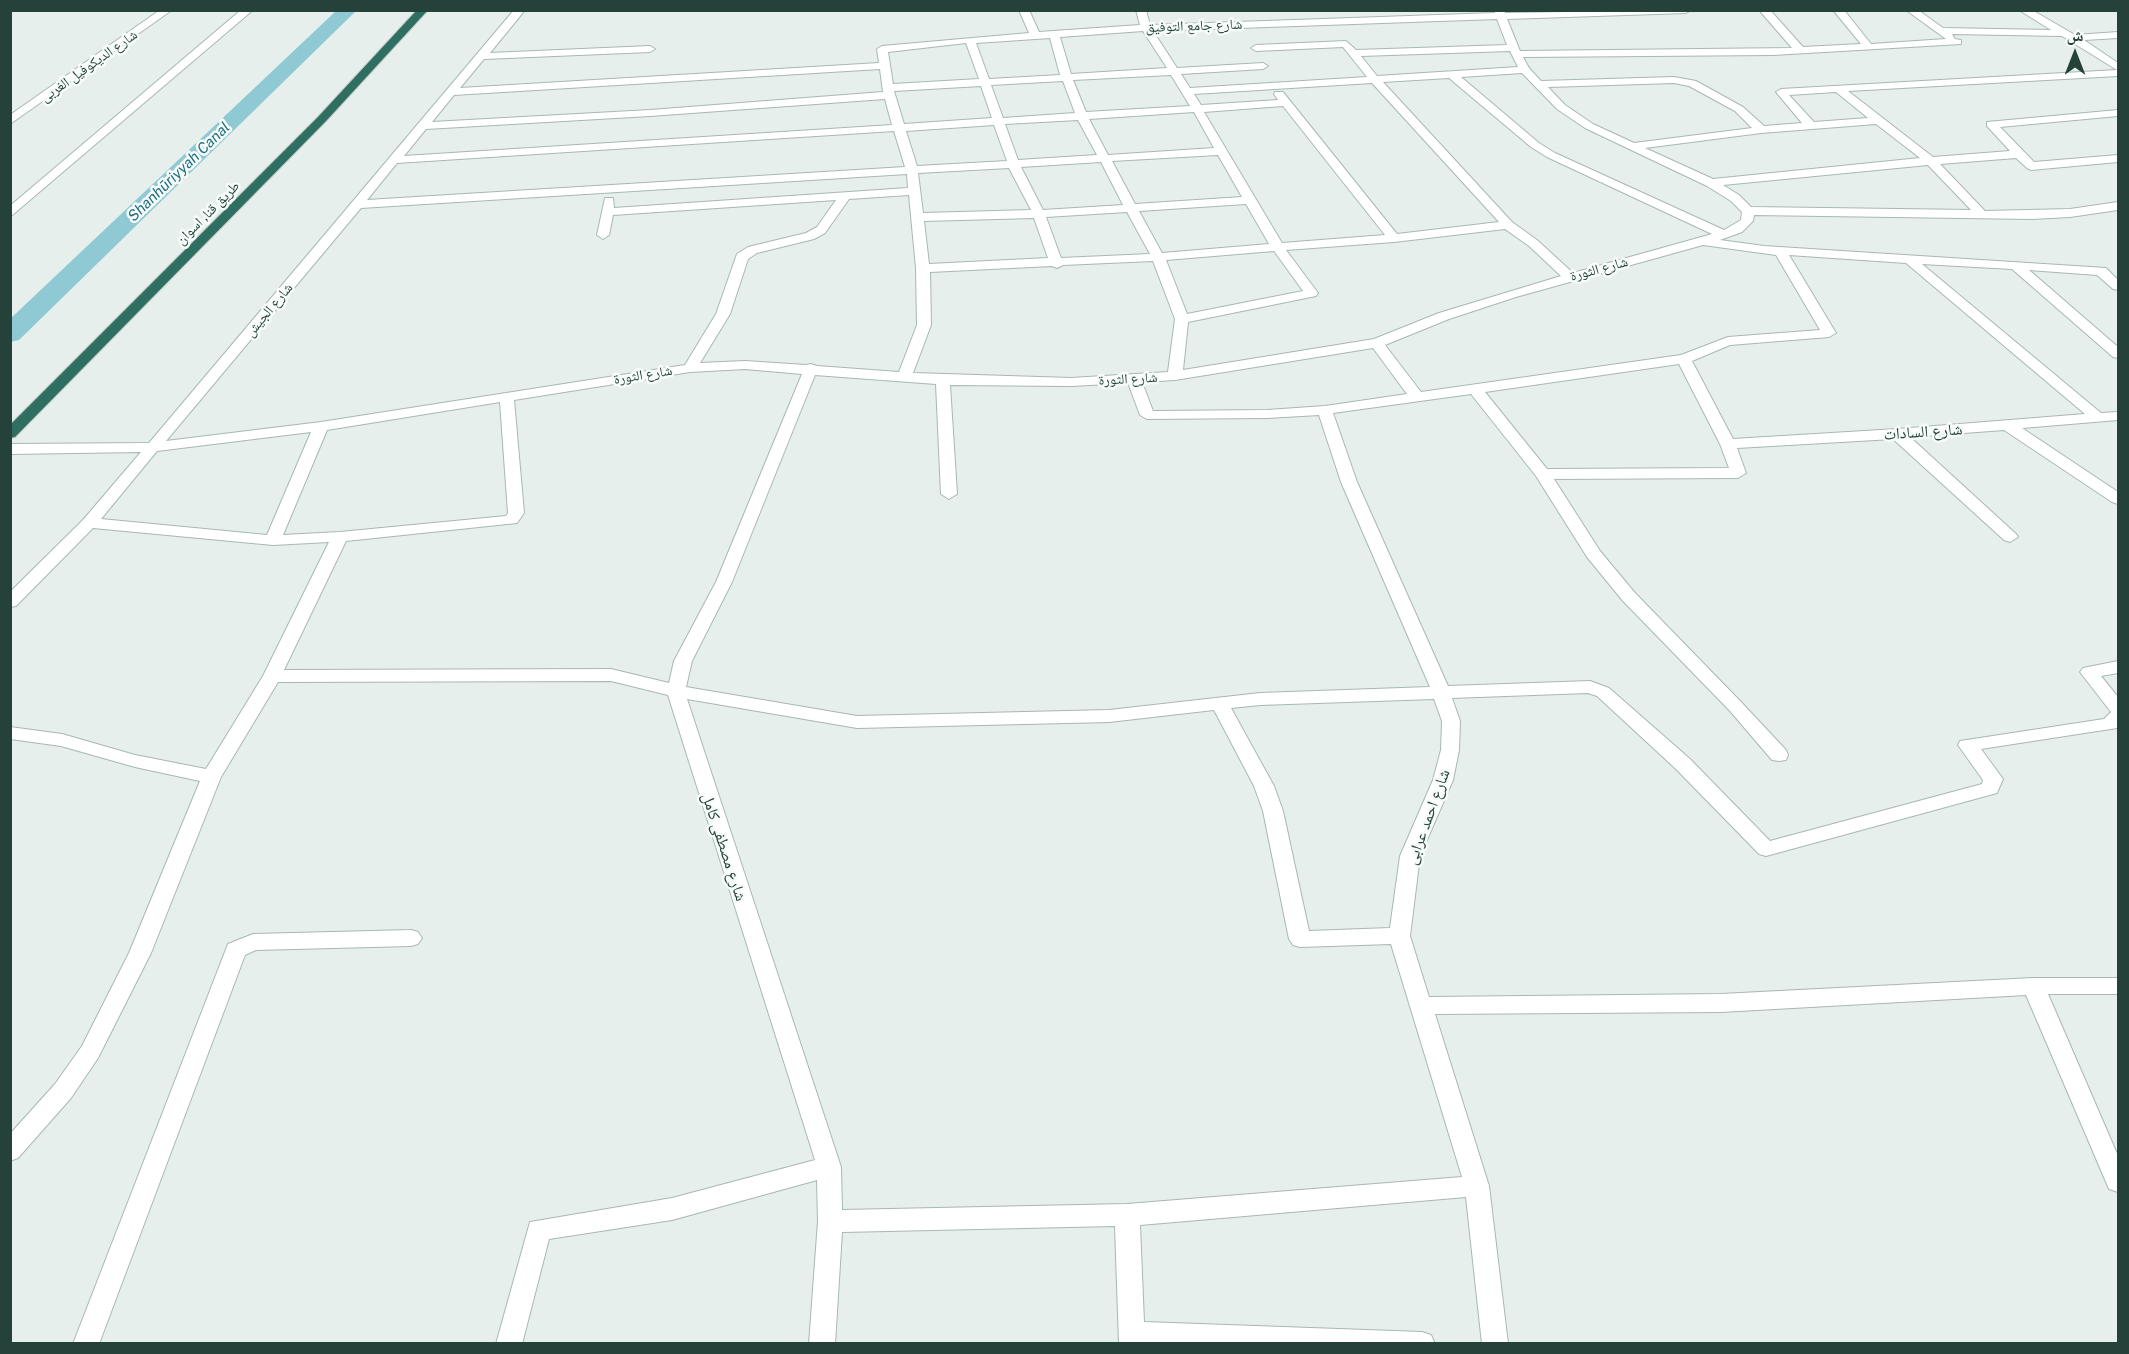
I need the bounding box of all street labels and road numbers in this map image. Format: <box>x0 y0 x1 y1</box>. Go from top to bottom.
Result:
street label: شارع جامع التوفيق <box>1145 16 1243 36</box>
street label: شارع الديكوفيل الغربى <box>37 26 141 106</box>
street label: طريق قنا, اسوان <box>173 178 243 248</box>
street label: شارع الثورة <box>1568 253 1630 285</box>
street label: شارع الجيش <box>242 280 296 340</box>
street label: شارع الثورة <box>613 362 673 388</box>
street label: شارع الثورة <box>1098 369 1158 389</box>
street label: شارع السادات <box>1883 420 1963 444</box>
street label: شارع احمد عرابى <box>1402 767 1454 867</box>
street label: شارع مصطفى كامل <box>697 790 751 904</box>

